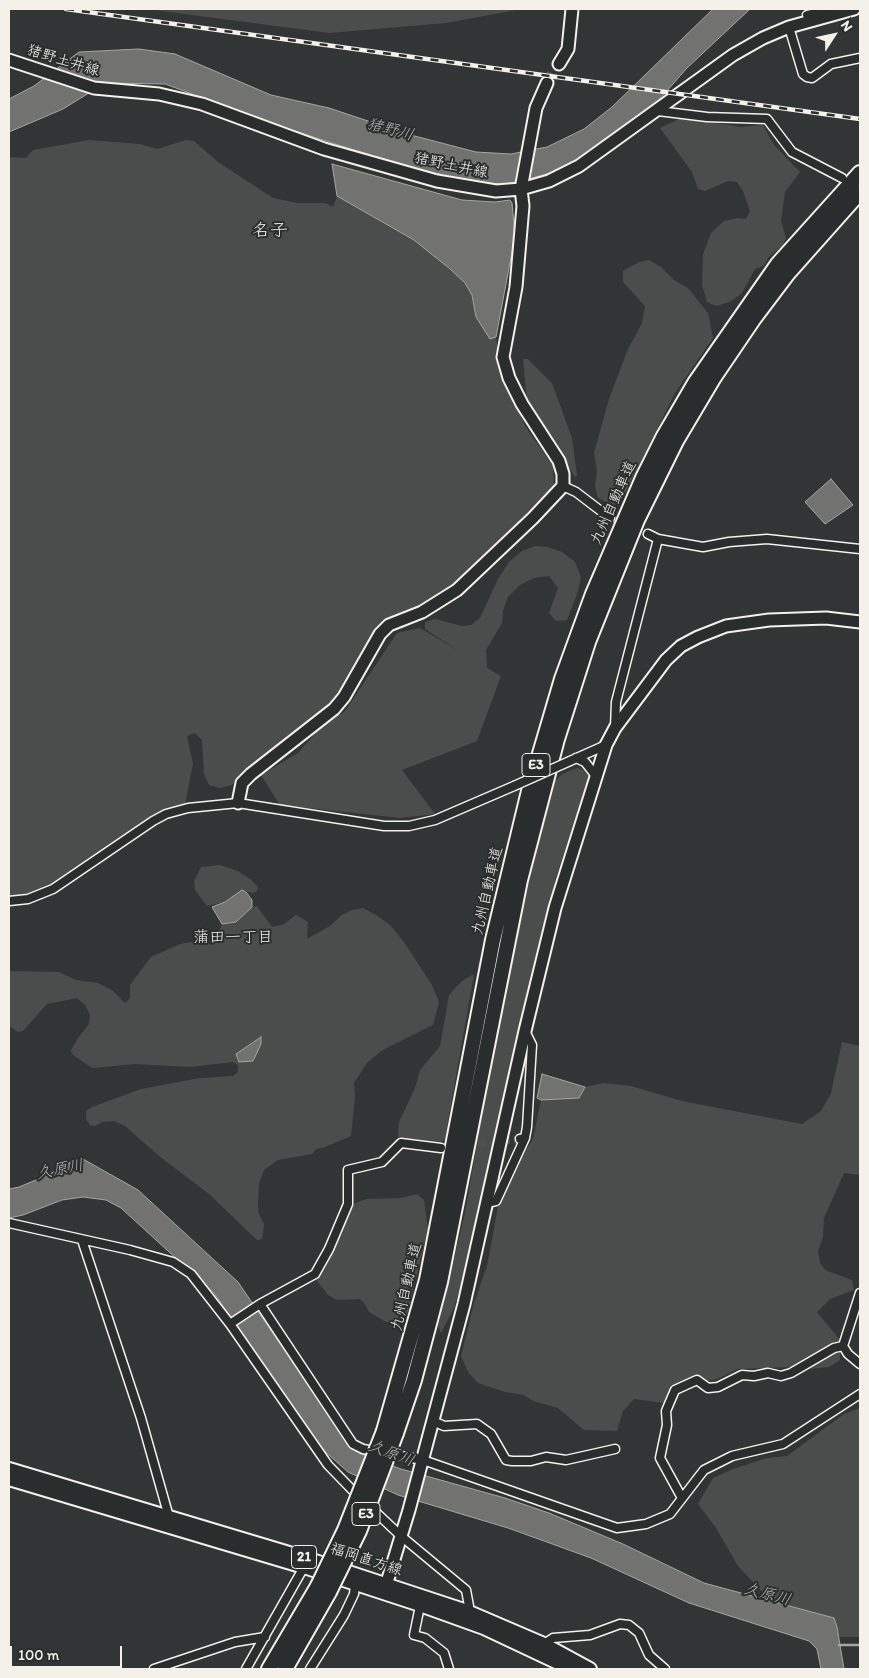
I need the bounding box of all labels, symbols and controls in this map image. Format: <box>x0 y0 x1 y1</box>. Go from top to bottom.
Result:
north arrow <box>809 10 859 60</box>
text: N <box>837 17 856 35</box>
street label: 猪野土井線 <box>25 41 101 81</box>
water label: 猪野川 <box>364 115 416 145</box>
street label: 猪野土井線 <box>412 149 490 183</box>
district label: 名子 <box>252 220 288 242</box>
street label: 九州自動車道 <box>587 458 641 548</box>
road number: E3 <box>522 754 550 776</box>
street label: 九州自動車道 <box>469 845 507 937</box>
district label: 蒲田一丁目 <box>193 928 273 948</box>
water label: 久原川 <box>35 1156 85 1184</box>
street label: 九州自動車道 <box>388 1241 426 1333</box>
water label: 久原川 <box>365 1436 417 1472</box>
road number: E3 <box>352 1502 380 1526</box>
street label: 福岡直方線 <box>328 1540 404 1580</box>
road number: 21 <box>292 1545 316 1568</box>
water label: 久原川 <box>741 1580 793 1610</box>
scale bar <box>12 1636 125 1668</box>
text: 100 m <box>18 1646 59 1664</box>

